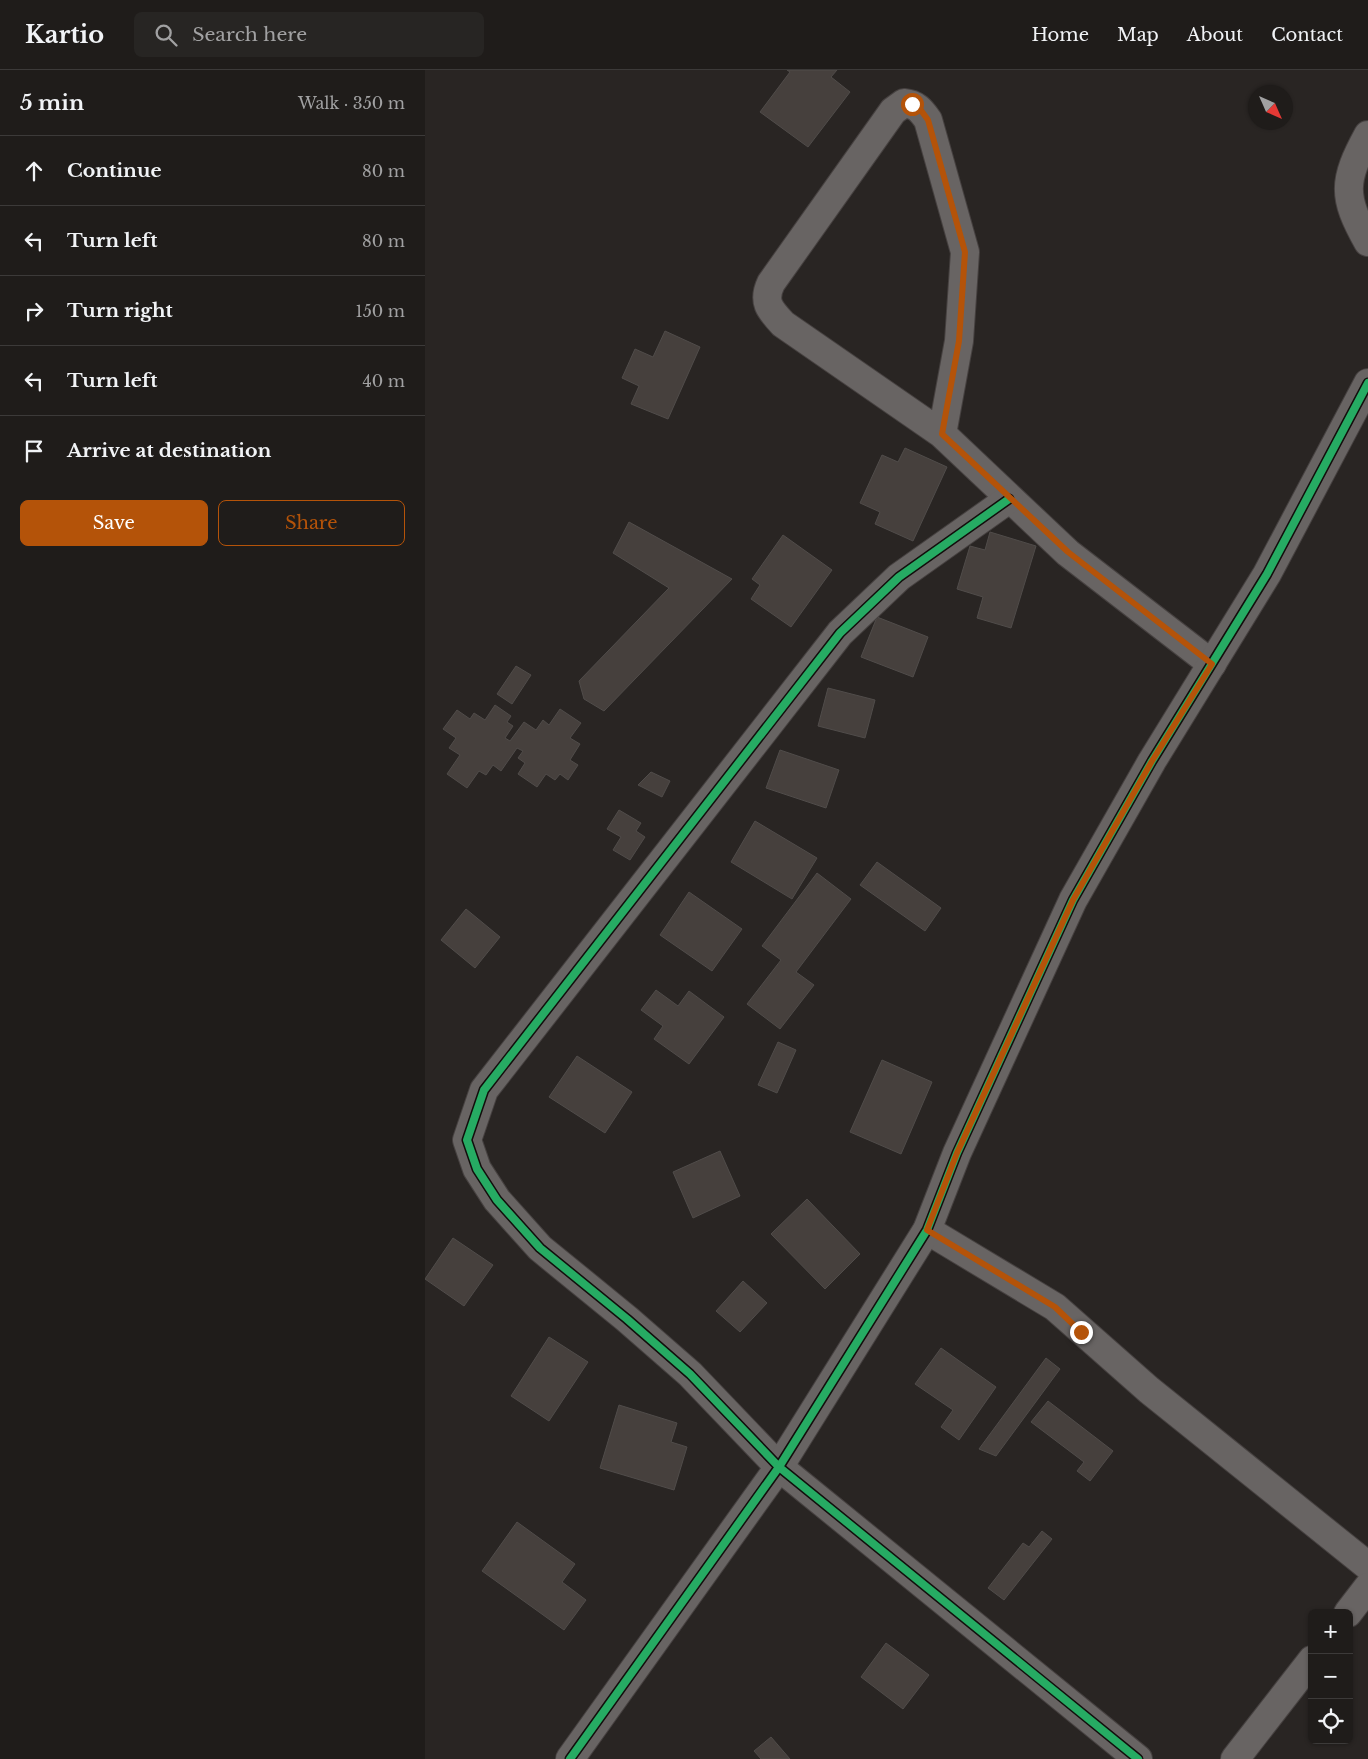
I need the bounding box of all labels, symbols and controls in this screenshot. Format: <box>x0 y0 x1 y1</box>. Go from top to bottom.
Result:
search box <box>134 12 484 57</box>
text: Kartio <box>25 20 104 49</box>
icon: search <box>152 21 180 49</box>
text: Search here <box>192 23 307 46</box>
text: Home <box>1031 24 1089 46</box>
text: Map <box>1117 24 1159 46</box>
text: About <box>1187 24 1243 46</box>
text: Contact <box>1271 24 1343 46</box>
north arrow <box>1248 85 1293 130</box>
text: 5 min <box>20 90 84 116</box>
text: Walk · 350 m <box>298 93 405 113</box>
route start <box>901 93 924 116</box>
icon: ahead <box>20 157 48 185</box>
text: Continue <box>67 159 162 182</box>
text: 80 m <box>362 161 405 181</box>
icon: left <box>20 227 48 255</box>
text: Turn left <box>67 229 158 252</box>
text: 80 m <box>362 231 405 251</box>
icon: right <box>20 297 48 325</box>
text: Turn right <box>67 299 173 322</box>
text: 150 m <box>356 301 405 321</box>
icon: left <box>20 367 48 395</box>
text: Turn left <box>67 369 158 392</box>
text: 40 m <box>362 371 405 391</box>
icon: arrive <box>20 437 48 465</box>
text: Arrive at destination <box>67 439 271 462</box>
button: Save <box>20 500 208 546</box>
button: Share <box>218 500 405 546</box>
route end <box>1070 1321 1093 1344</box>
map controls <box>1308 1609 1353 1744</box>
button: + <box>1308 1609 1353 1654</box>
button: − <box>1308 1654 1353 1699</box>
button: locate <box>1308 1699 1353 1744</box>

